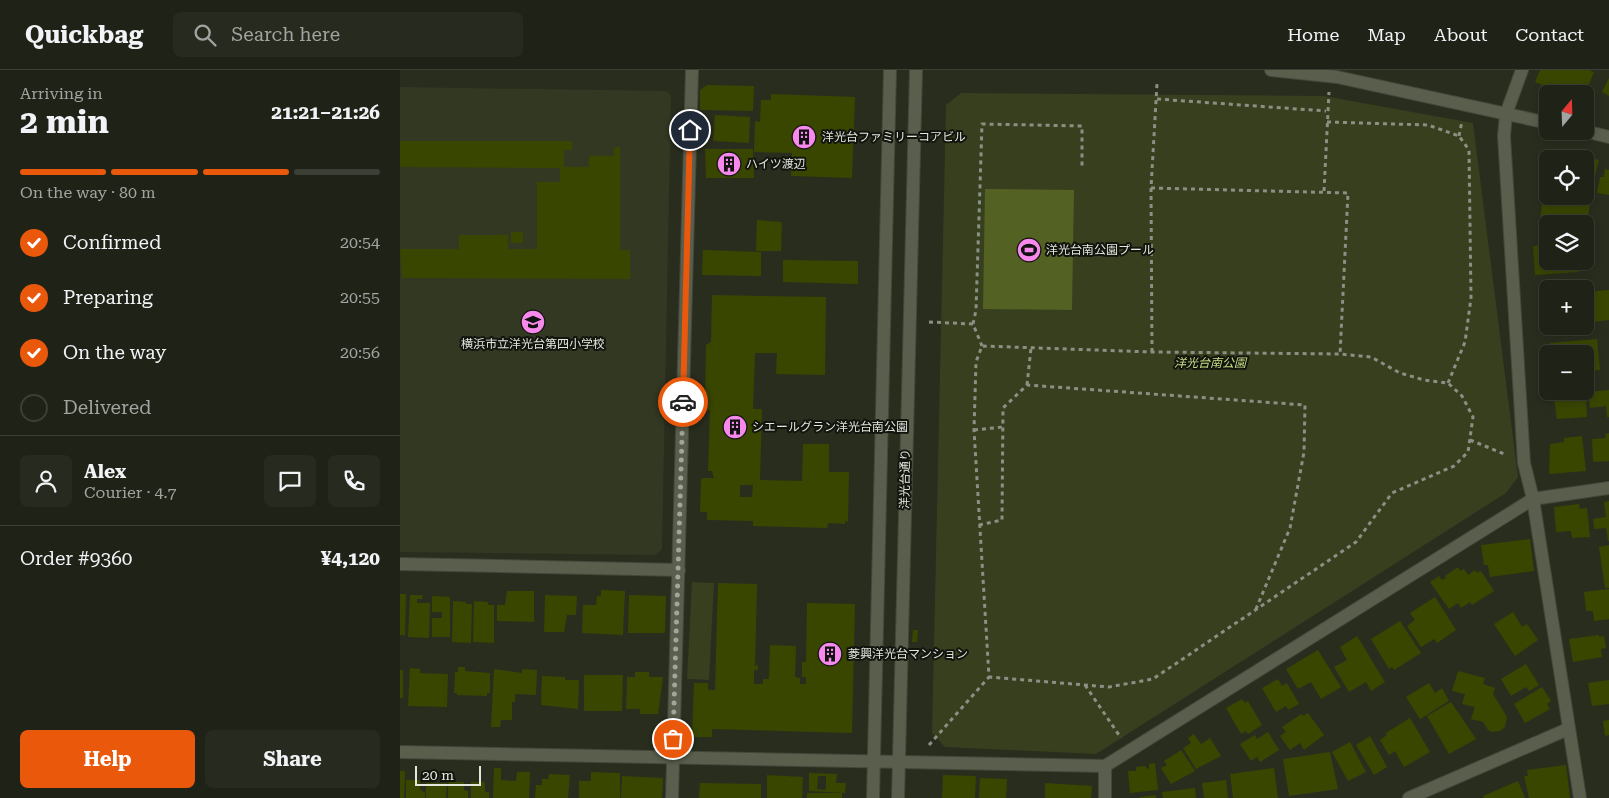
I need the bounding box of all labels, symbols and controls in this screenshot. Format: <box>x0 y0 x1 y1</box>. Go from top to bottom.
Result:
search box <box>173 12 523 57</box>
text: Quickbag <box>25 21 143 49</box>
icon: search <box>191 21 219 49</box>
text: Search here <box>231 23 340 46</box>
text: Home <box>1287 24 1339 45</box>
text: Map <box>1367 24 1406 45</box>
text: About <box>1434 24 1487 45</box>
text: Contact <box>1515 24 1584 45</box>
text: Arriving in <box>20 84 103 103</box>
north arrow <box>1539 85 1594 140</box>
map controls <box>1539 85 1594 400</box>
text: 21:21–21:26 <box>271 101 380 124</box>
text: 2 min <box>20 103 109 141</box>
pin <box>669 109 711 151</box>
icon: home <box>676 116 704 144</box>
building icon: 洋光台ファミリーコアビル <box>791 124 817 150</box>
place label: 洋光台ファミリーコアビル <box>822 130 966 144</box>
button: locate <box>1539 150 1594 205</box>
building icon: ハイツ渡辺 <box>716 151 742 177</box>
place label: ハイツ渡辺 <box>746 157 806 171</box>
text: On the way · 80 m <box>20 183 156 202</box>
button: layers <box>1539 215 1594 270</box>
icon: check <box>20 229 48 257</box>
text: Confirmed <box>63 231 161 254</box>
text: 20:54 <box>340 233 380 252</box>
sports icon: 洋光台南公園プール <box>1016 237 1042 263</box>
place label: 洋光台南公園プール <box>1046 243 1154 257</box>
button: + <box>1539 280 1594 335</box>
icon: check <box>20 284 48 312</box>
text: Preparing <box>63 286 153 309</box>
text: 20:55 <box>340 288 380 307</box>
school or university icon: 横浜市立洋光台第四小学校 <box>520 309 546 335</box>
place label: 横浜市立洋光台第四小学校 <box>461 337 605 351</box>
icon: check <box>20 339 48 367</box>
text: On the way <box>63 341 166 364</box>
text: 20:56 <box>340 343 380 362</box>
button: − <box>1539 345 1594 400</box>
park label: 洋光台南公園 <box>1174 356 1248 370</box>
courier <box>658 377 708 427</box>
icon: car <box>669 388 697 416</box>
text: Delivered <box>63 396 151 419</box>
building icon: シエールグラン洋光台南公園 <box>722 414 748 440</box>
place label: シエールグラン洋光台南公園 <box>752 420 908 434</box>
street label: 洋光台通り <box>897 449 913 509</box>
button: person <box>20 455 72 507</box>
button: chat <box>264 455 316 507</box>
button: phone <box>328 455 380 507</box>
text: Alex <box>84 460 126 483</box>
text: Courier · 4.7 <box>84 483 177 502</box>
text: Order #9360 <box>20 547 132 570</box>
text: ¥4,120 <box>321 547 380 570</box>
building icon: 菱興洋光台マンション <box>817 641 843 667</box>
place label: 菱興洋光台マンション <box>848 647 968 661</box>
pin <box>652 718 694 760</box>
icon: bag <box>659 725 687 753</box>
button: Help <box>20 730 195 788</box>
button: Share <box>205 730 380 788</box>
scale bar <box>415 763 481 786</box>
text: 20 m <box>422 767 454 783</box>

